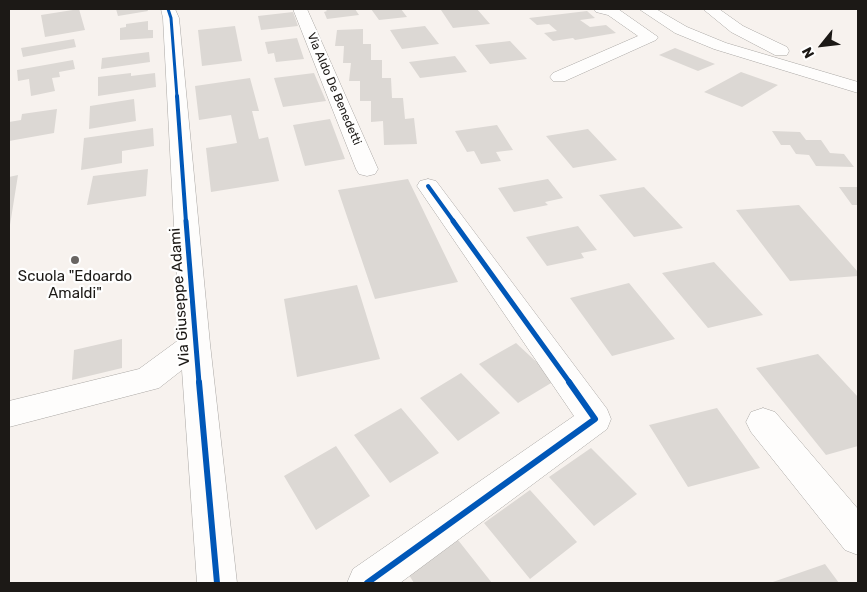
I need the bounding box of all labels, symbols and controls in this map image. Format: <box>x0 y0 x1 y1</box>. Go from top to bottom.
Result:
north arrow <box>797 20 847 70</box>
street label: Via Aldo De Benedetti <box>304 31 364 147</box>
text: N <box>799 44 818 61</box>
street label: Via Giuseppe Adami <box>166 227 194 367</box>
marker: Scuola "Edoardo Amaldi" <box>69 254 81 266</box>
place label: Scuola "Edoardo Amaldi" <box>18 268 132 303</box>

